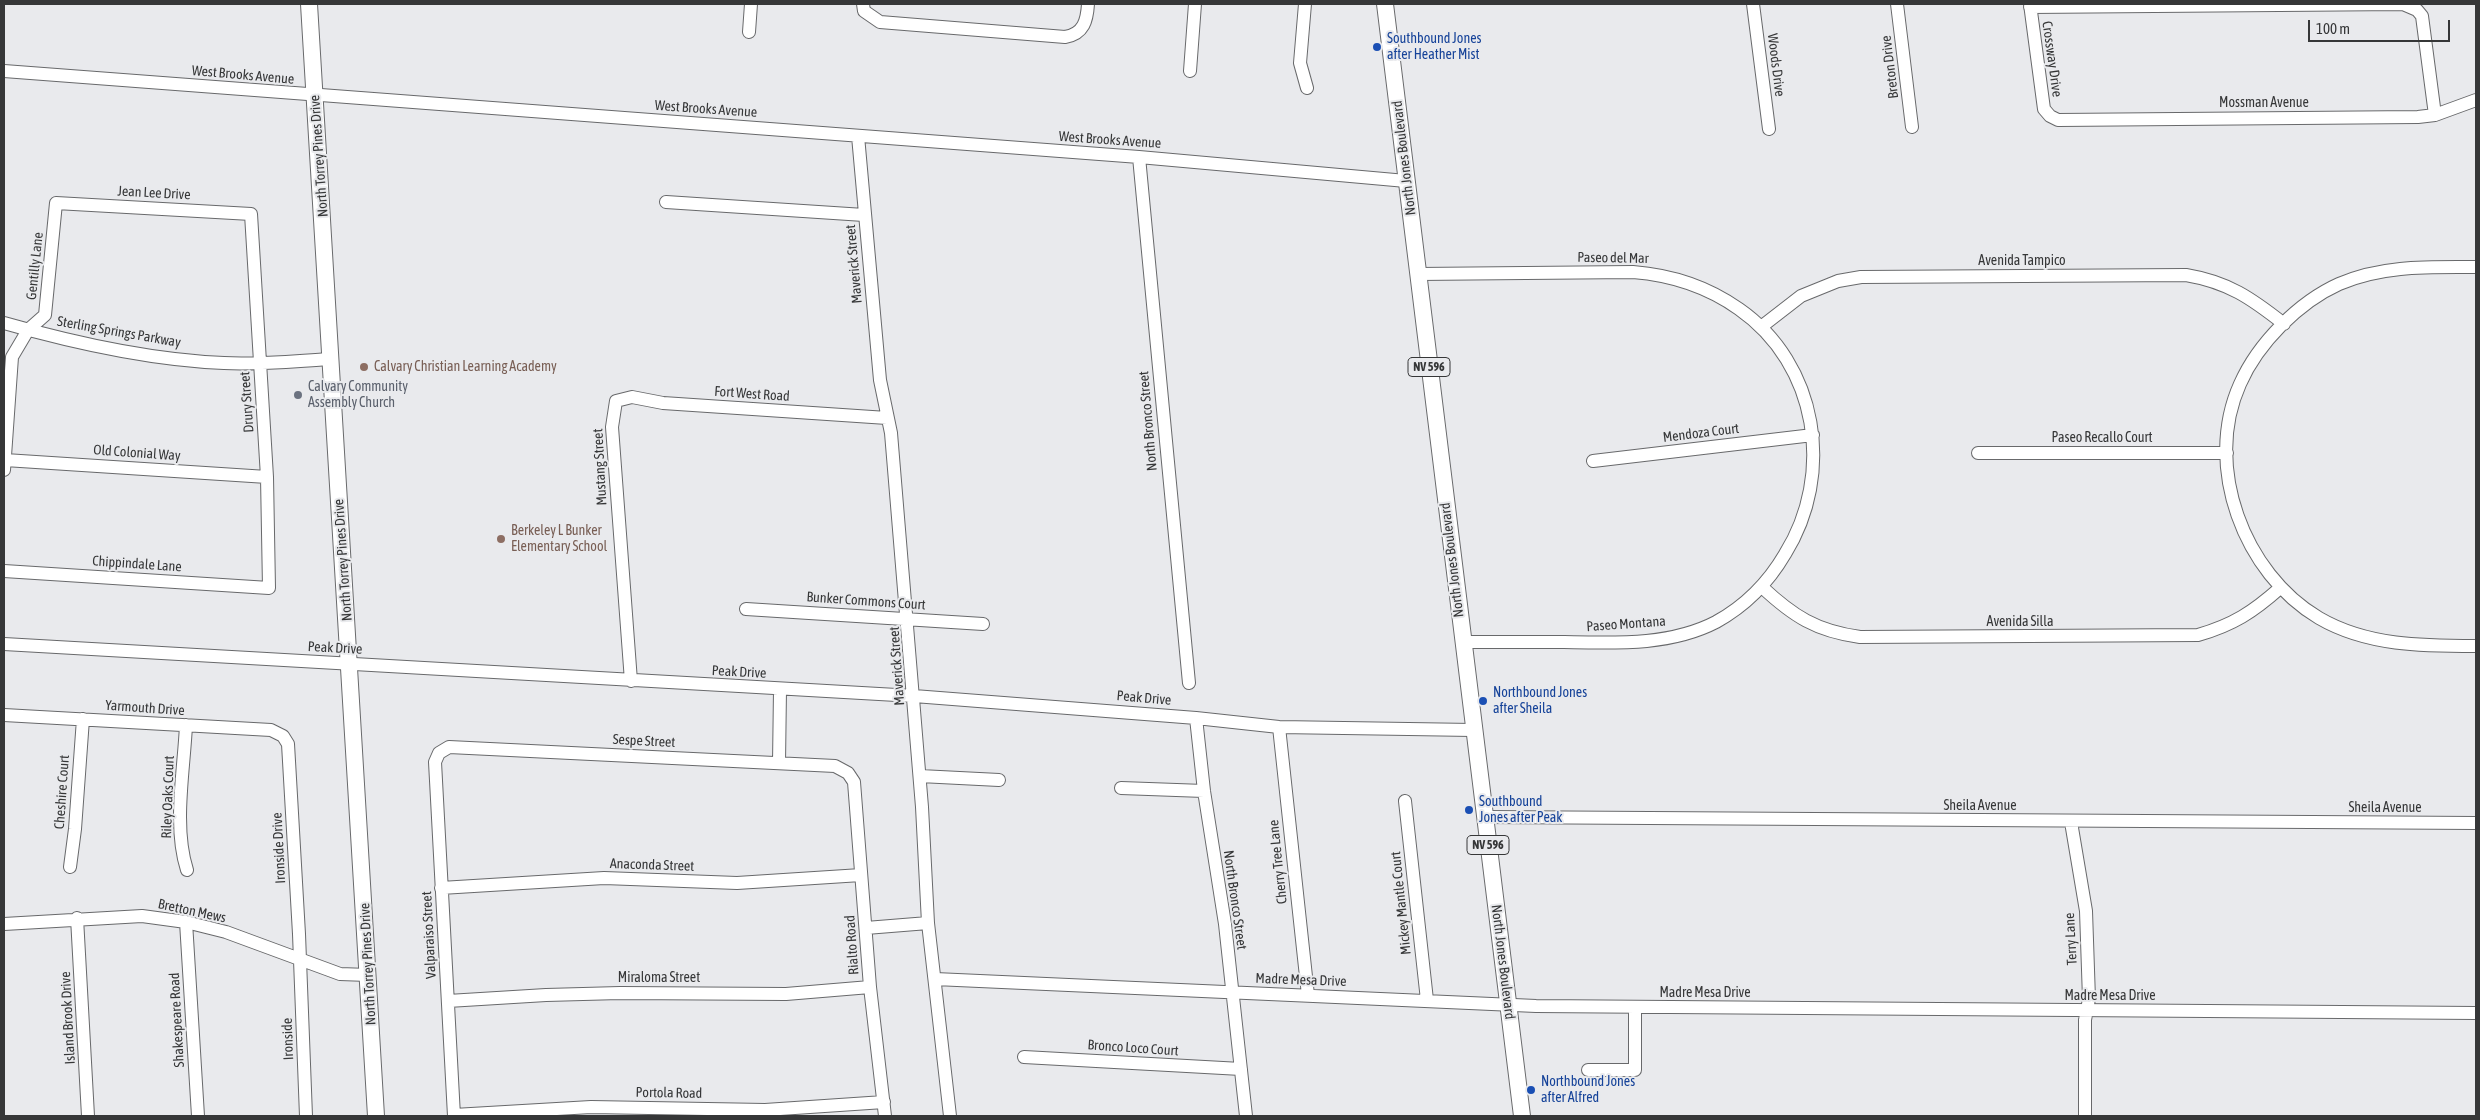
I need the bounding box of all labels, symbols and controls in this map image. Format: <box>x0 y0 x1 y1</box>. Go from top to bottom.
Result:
scale bar <box>2310 10 2452 42</box>
street label: Crossway Drive <box>2038 20 2066 98</box>
text: 100 m <box>2316 20 2350 37</box>
place label: Southbound Jones after Heather Mist <box>1387 31 1482 64</box>
street label: Woods Drive <box>1764 32 1788 98</box>
street label: Breton Drive <box>1878 34 1902 100</box>
marker: Southbound Jones after Heather Mist <box>1371 41 1383 53</box>
street label: West Brooks Avenue <box>191 62 295 88</box>
street label: North Torrey Pines Drive <box>306 94 332 218</box>
street label: Mossman Avenue <box>2219 95 2309 111</box>
street label: West Brooks Avenue <box>654 97 758 121</box>
street label: North Jones Boulevard <box>1389 100 1419 216</box>
street label: West Brooks Avenue <box>1058 128 1162 152</box>
street label: Jean Lee Drive <box>117 183 191 203</box>
street label: Maverick Street <box>842 224 866 304</box>
street label: Gentilly Lane <box>23 231 47 301</box>
street label: Paseo del Mar <box>1577 249 1649 267</box>
street label: Avenida Tampico <box>1978 253 2066 269</box>
street label: Sterling Springs Parkway <box>56 313 182 351</box>
road number: NV 596 <box>1408 358 1450 377</box>
place label: Calvary Christian Learning Academy <box>374 359 557 375</box>
marker: Calvary Christian Learning Academy <box>358 361 370 373</box>
street label: North Bronco Street <box>1135 370 1161 472</box>
street label: Drury Street <box>236 371 258 433</box>
place label: Calvary Community Assembly Church <box>308 379 408 412</box>
street label: Fort West Road <box>714 383 790 405</box>
marker: Calvary Community Assembly Church <box>292 389 304 401</box>
street label: Mendoza Court <box>1662 420 1740 446</box>
street label: Mustang Street <box>590 428 610 506</box>
street label: Paseo Recallo Court <box>2051 430 2153 446</box>
street label: Old Colonial Way <box>93 442 181 464</box>
street label: North Torrey Pines Drive <box>330 498 356 622</box>
street label: North Jones Boulevard <box>1437 502 1467 618</box>
place label: Berkeley L Bunker Elementary School <box>511 523 607 556</box>
marker: Berkeley L Bunker Elementary School <box>495 533 507 545</box>
street label: Chippindale Lane <box>92 552 182 576</box>
street label: Bunker Commons Court <box>806 588 926 614</box>
street label: Paseo Montana <box>1586 613 1666 635</box>
street label: Avenida Silla <box>1987 614 2053 630</box>
street label: Maverick Street <box>886 626 908 706</box>
street label: Peak Drive <box>307 638 363 658</box>
street label: Peak Drive <box>711 662 767 682</box>
place label: Northbound Jones after Sheila <box>1493 685 1587 718</box>
street label: Peak Drive <box>1116 687 1172 709</box>
marker: Northbound Jones after Sheila <box>1477 695 1489 707</box>
street label: Yarmouth Drive <box>105 697 185 719</box>
street label: Sespe Street <box>612 731 676 751</box>
street label: Cheshire Court <box>51 754 73 830</box>
street label: Riley Oaks Court <box>158 755 178 839</box>
place label: Southbound Jones after Peak <box>1479 794 1562 826</box>
street label: Sheila Avenue <box>1943 798 2017 814</box>
street label: Sheila Avenue <box>2348 800 2422 816</box>
marker: Southbound Jones after Peak <box>1463 804 1475 816</box>
street label: Ironside Drive <box>269 812 289 884</box>
street label: Cherry Tree Lane <box>1265 819 1291 905</box>
road number: NV 596 <box>1467 836 1509 854</box>
street label: North Bronco Street <box>1220 849 1250 951</box>
street label: Mickey Mantle Court <box>1387 851 1415 955</box>
street label: Anaconda Street <box>609 855 695 875</box>
street label: Valparaiso Street <box>418 891 440 979</box>
street label: Bretton Mews <box>156 896 228 926</box>
street label: North Torrey Pines Drive <box>356 902 380 1026</box>
street label: North Jones Boulevard <box>1488 904 1518 1020</box>
street label: Terry Lane <box>2061 912 2081 966</box>
street label: Rialto Road <box>842 915 862 975</box>
street label: Miraloma Street <box>618 970 700 986</box>
street label: Madre Mesa Drive <box>1255 970 1347 990</box>
street label: Island Brook Drive <box>57 971 79 1065</box>
street label: Shakespeare Road <box>166 972 188 1068</box>
street label: Madre Mesa Drive <box>1659 985 1751 1001</box>
street label: Madre Mesa Drive <box>2064 988 2156 1004</box>
street label: Ironside <box>279 1018 297 1060</box>
street label: Bronco Loco Court <box>1087 1036 1179 1060</box>
place label: Northbound Jones after Alfred <box>1541 1074 1635 1106</box>
street label: Portola Road <box>636 1084 702 1102</box>
marker: Northbound Jones after Alfred <box>1525 1084 1537 1096</box>

